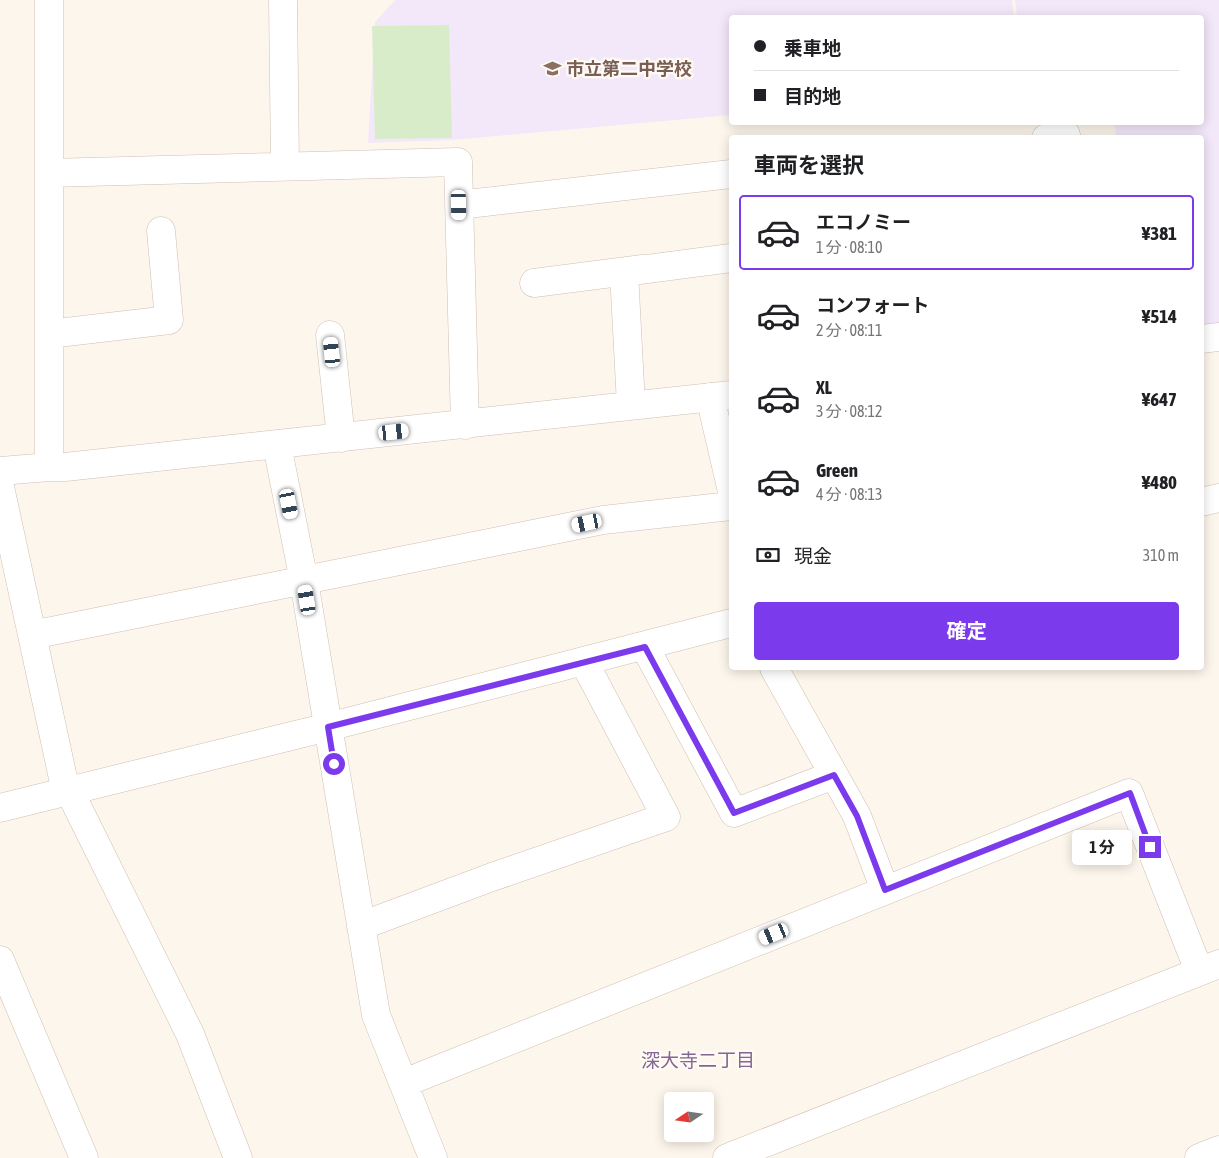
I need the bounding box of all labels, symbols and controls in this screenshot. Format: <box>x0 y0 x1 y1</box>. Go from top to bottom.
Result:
text: 乗車地 <box>784 37 841 59</box>
school or university icon: 市立第二中学校 <box>542 58 562 78</box>
place label: 市立第二中学校 <box>566 58 692 79</box>
text: 目的地 <box>784 85 841 107</box>
text: 車両を選択 <box>754 152 864 178</box>
car <box>451 190 466 220</box>
icon: car <box>756 210 801 255</box>
text: エコノミー <box>816 211 911 233</box>
text: ¥381 <box>1142 222 1177 244</box>
text: 1 分 · 08:10 <box>816 238 882 256</box>
icon: car <box>756 293 801 338</box>
text: コンフォート <box>816 294 929 316</box>
text: ¥514 <box>1142 305 1177 327</box>
text: 2 分 · 08:11 <box>816 321 882 339</box>
car <box>322 336 341 368</box>
icon: car <box>756 376 801 421</box>
text: XL <box>816 376 832 398</box>
text: ¥647 <box>1142 388 1177 410</box>
text: 3 分 · 08:12 <box>816 402 882 420</box>
car <box>378 423 409 441</box>
icon: car <box>756 459 801 504</box>
text: Green <box>816 459 858 481</box>
text: ¥480 <box>1142 471 1177 493</box>
text: 4 分 · 08:13 <box>816 485 882 503</box>
car <box>278 488 299 520</box>
car <box>570 513 603 533</box>
icon: cash <box>754 541 782 569</box>
text: 現金 <box>794 545 832 567</box>
text: 310 m <box>1143 546 1179 564</box>
car <box>297 584 316 616</box>
button: 確定 <box>754 602 1179 660</box>
route start <box>323 753 345 775</box>
callout: 1 分 <box>1072 830 1132 864</box>
route end <box>1139 836 1161 858</box>
text: 1 分 <box>1089 838 1115 856</box>
car <box>757 921 790 947</box>
district label: 深大寺二丁目 <box>641 1049 755 1071</box>
north arrow <box>664 1092 714 1142</box>
map controls <box>664 1092 714 1142</box>

